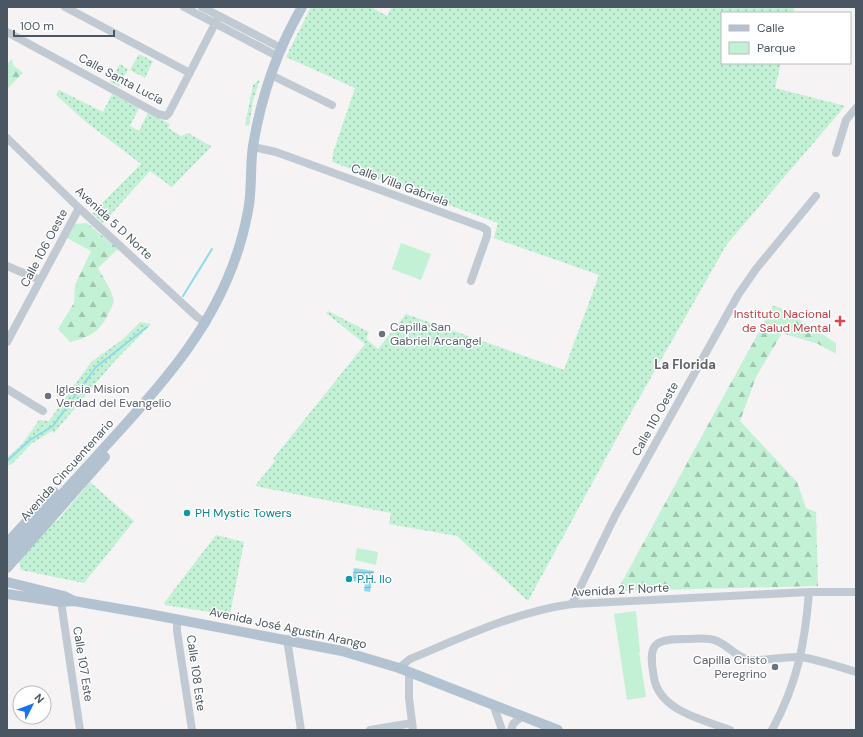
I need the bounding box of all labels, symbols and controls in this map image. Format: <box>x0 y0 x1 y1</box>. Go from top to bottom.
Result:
scale bar <box>14 12 114 38</box>
legend <box>721 12 851 64</box>
text: 100 m <box>20 18 54 34</box>
text: Calle <box>757 20 784 36</box>
text: Parque <box>757 40 796 56</box>
street label: Calle Santa Lucía <box>75 50 167 108</box>
street label: Calle Villa Gabriela <box>349 160 451 210</box>
street label: Avenida 5 D Norte <box>72 183 156 263</box>
street label: Calle 106 Oeste <box>17 206 71 290</box>
place label: Instituto Nacional de Salud Mental <box>734 306 831 336</box>
marker: Instituto Nacional de Salud Mental <box>834 315 846 327</box>
place label: Capilla San Gabriel Arcangel <box>390 319 482 349</box>
marker: Capilla San Gabriel Arcangel <box>377 329 387 339</box>
district label: La Florida <box>654 356 716 373</box>
street label: Calle 110 Oeste <box>628 379 682 459</box>
place label: Iglesia Mision Verdad del Evangelio <box>56 381 171 411</box>
marker: Iglesia Mision Verdad del Evangelio <box>43 391 53 401</box>
street label: Avenida Cincuentenario <box>17 416 117 524</box>
place label: PH Mystic Towers <box>195 505 292 521</box>
marker: PH Mystic Towers <box>182 508 192 518</box>
place label: P.H. Ilo <box>357 571 392 587</box>
marker: P.H. Ilo <box>344 574 354 584</box>
street label: Avenida 2 F Norte <box>571 579 670 601</box>
street label: Avenida José Agustín Arango <box>208 603 368 653</box>
street label: Calle 107 Este <box>69 625 97 703</box>
street label: Calle 108 Este <box>183 634 209 712</box>
place label: Capilla Cristo Peregrino <box>693 652 767 682</box>
marker: Capilla Cristo Peregrino <box>770 662 780 672</box>
north arrow <box>12 685 52 725</box>
text: N <box>32 691 47 706</box>

